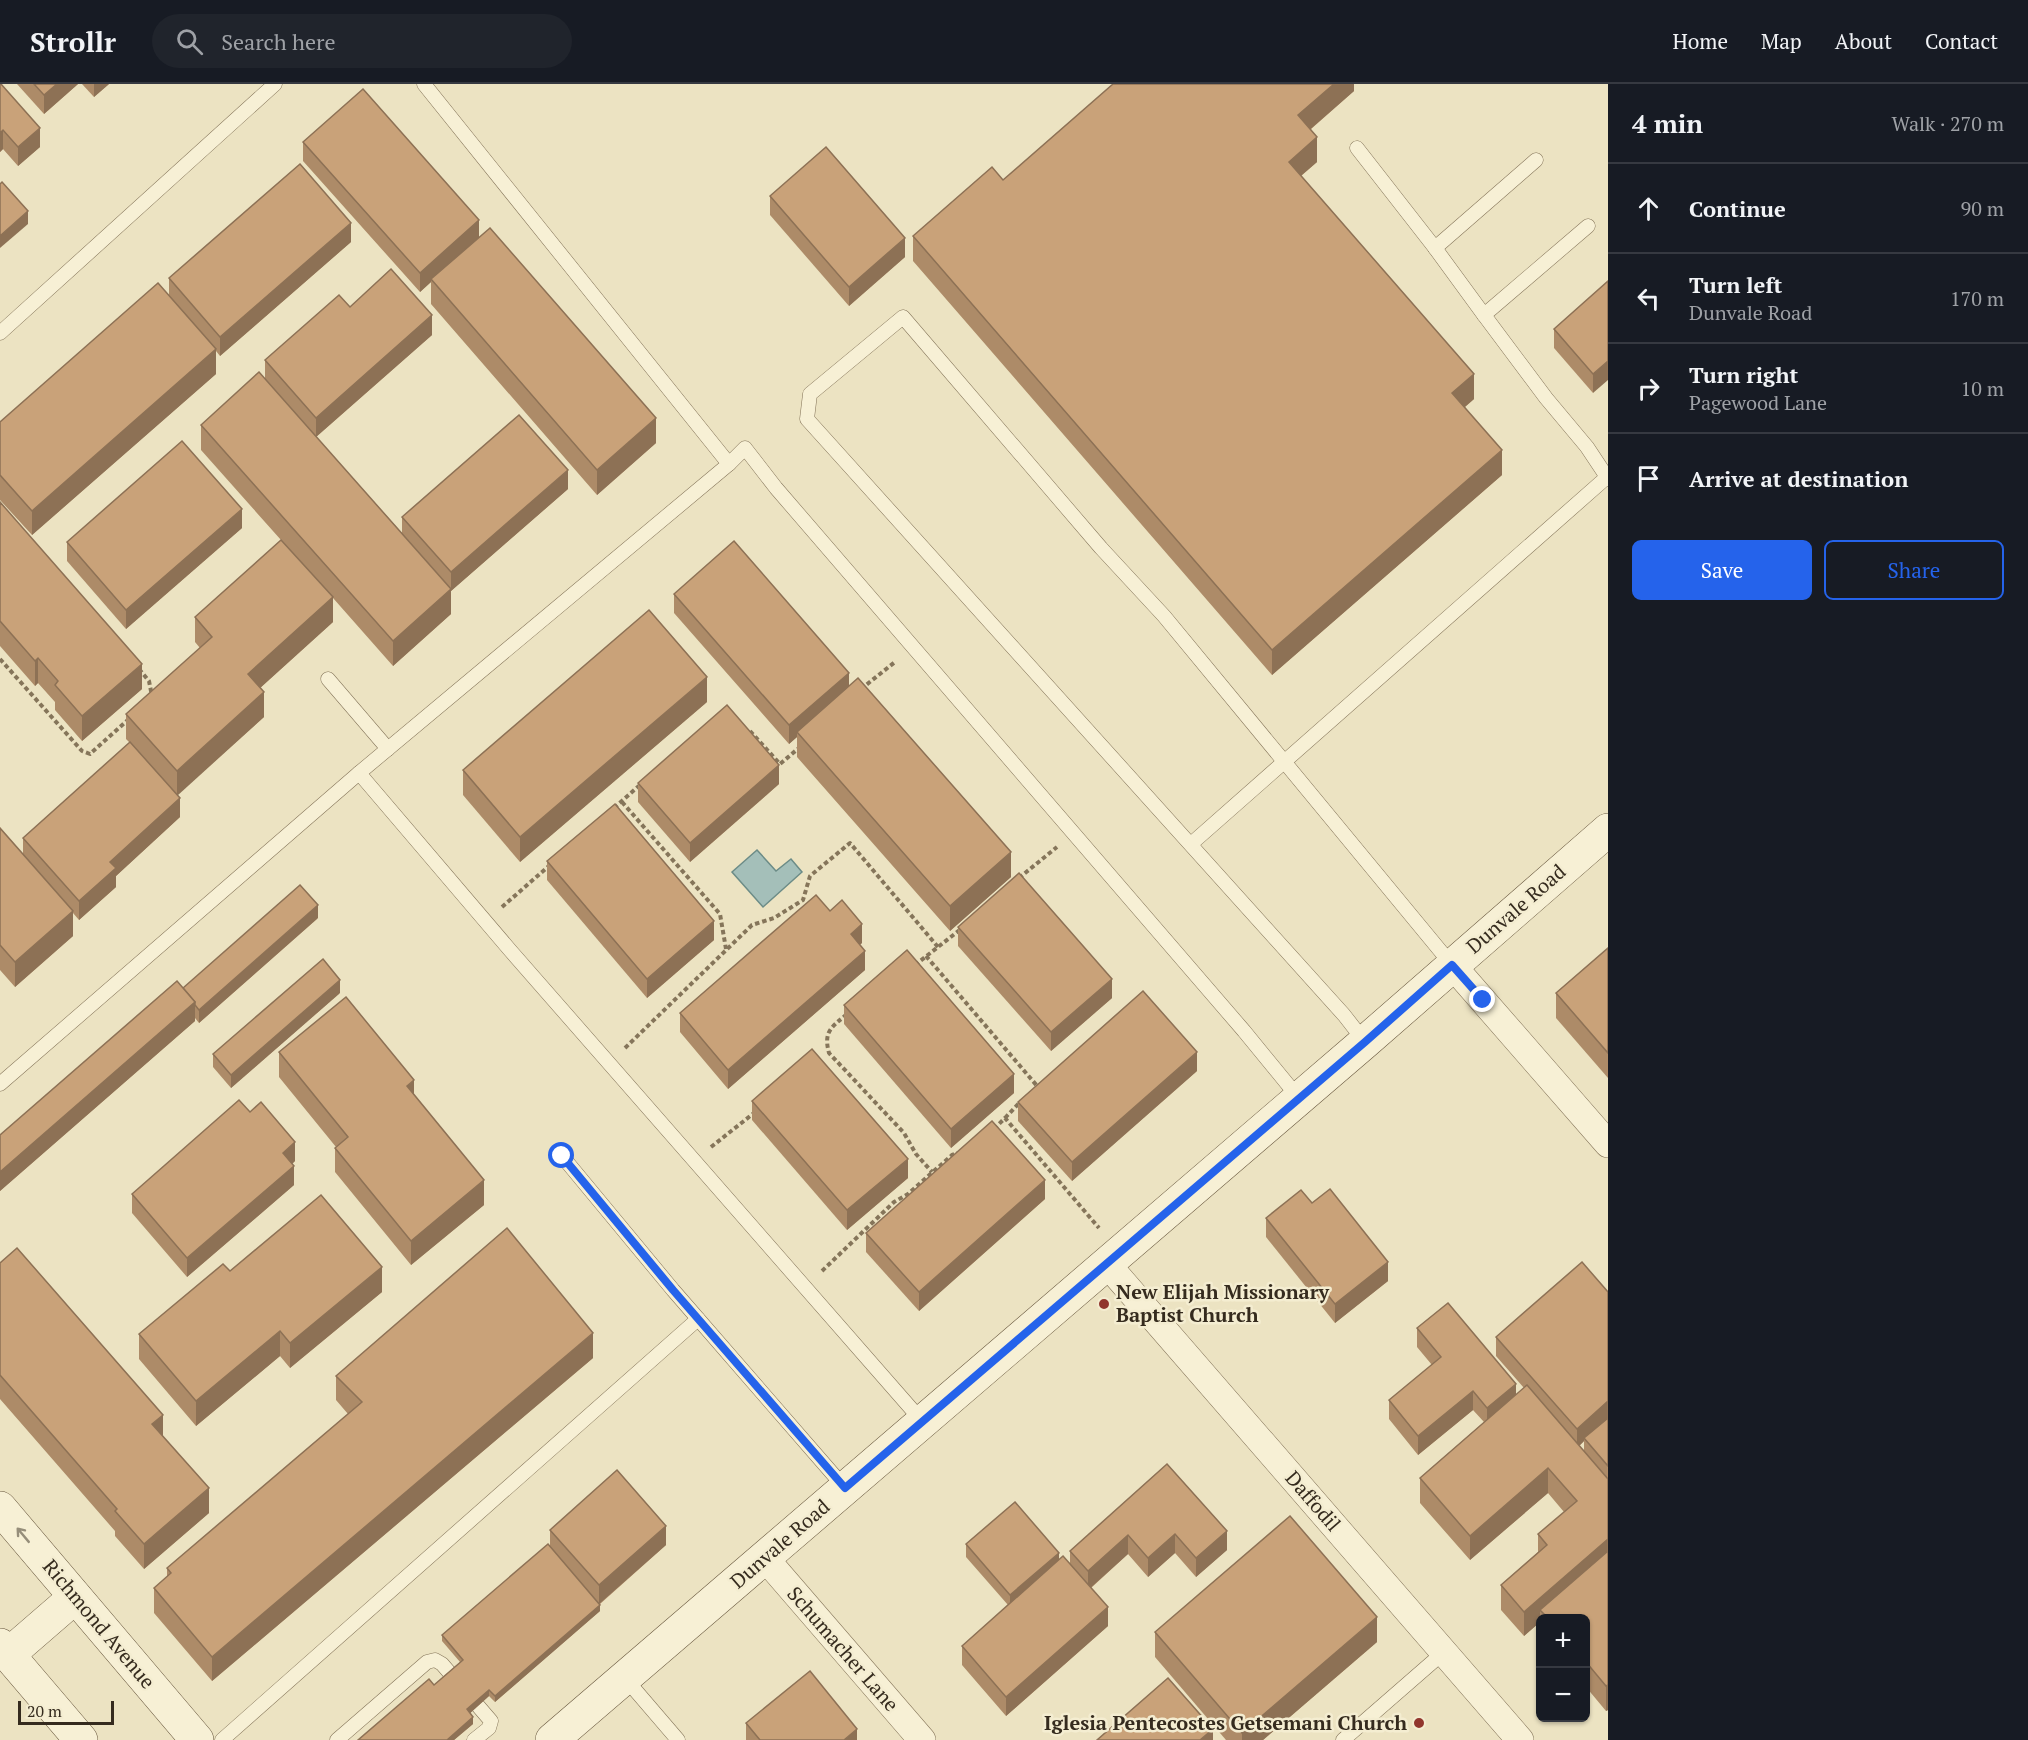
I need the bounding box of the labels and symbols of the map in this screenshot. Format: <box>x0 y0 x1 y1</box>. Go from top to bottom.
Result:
street label: Dunvale Road <box>1460 858 1571 959</box>
route end <box>1469 986 1495 1012</box>
route start <box>548 1142 574 1168</box>
place label: New Elijah Missionary Baptist Church <box>1116 1278 1329 1328</box>
marker: New Elijah Missionary Baptist Church <box>1097 1297 1111 1311</box>
street label: Daffodil <box>1280 1465 1347 1537</box>
street label: Dunvale Road <box>724 1493 835 1594</box>
one-way arrow <box>16 1528 30 1543</box>
street label: Richmond Avenue <box>37 1553 161 1694</box>
street label: Schumacher Lane <box>782 1580 905 1717</box>
scale bar <box>18 1698 114 1726</box>
place label: Iglesia Pentecostes Getsemani Church <box>1044 1709 1407 1736</box>
marker: Iglesia Pentecostes Getsemani Church <box>1412 1716 1426 1730</box>

